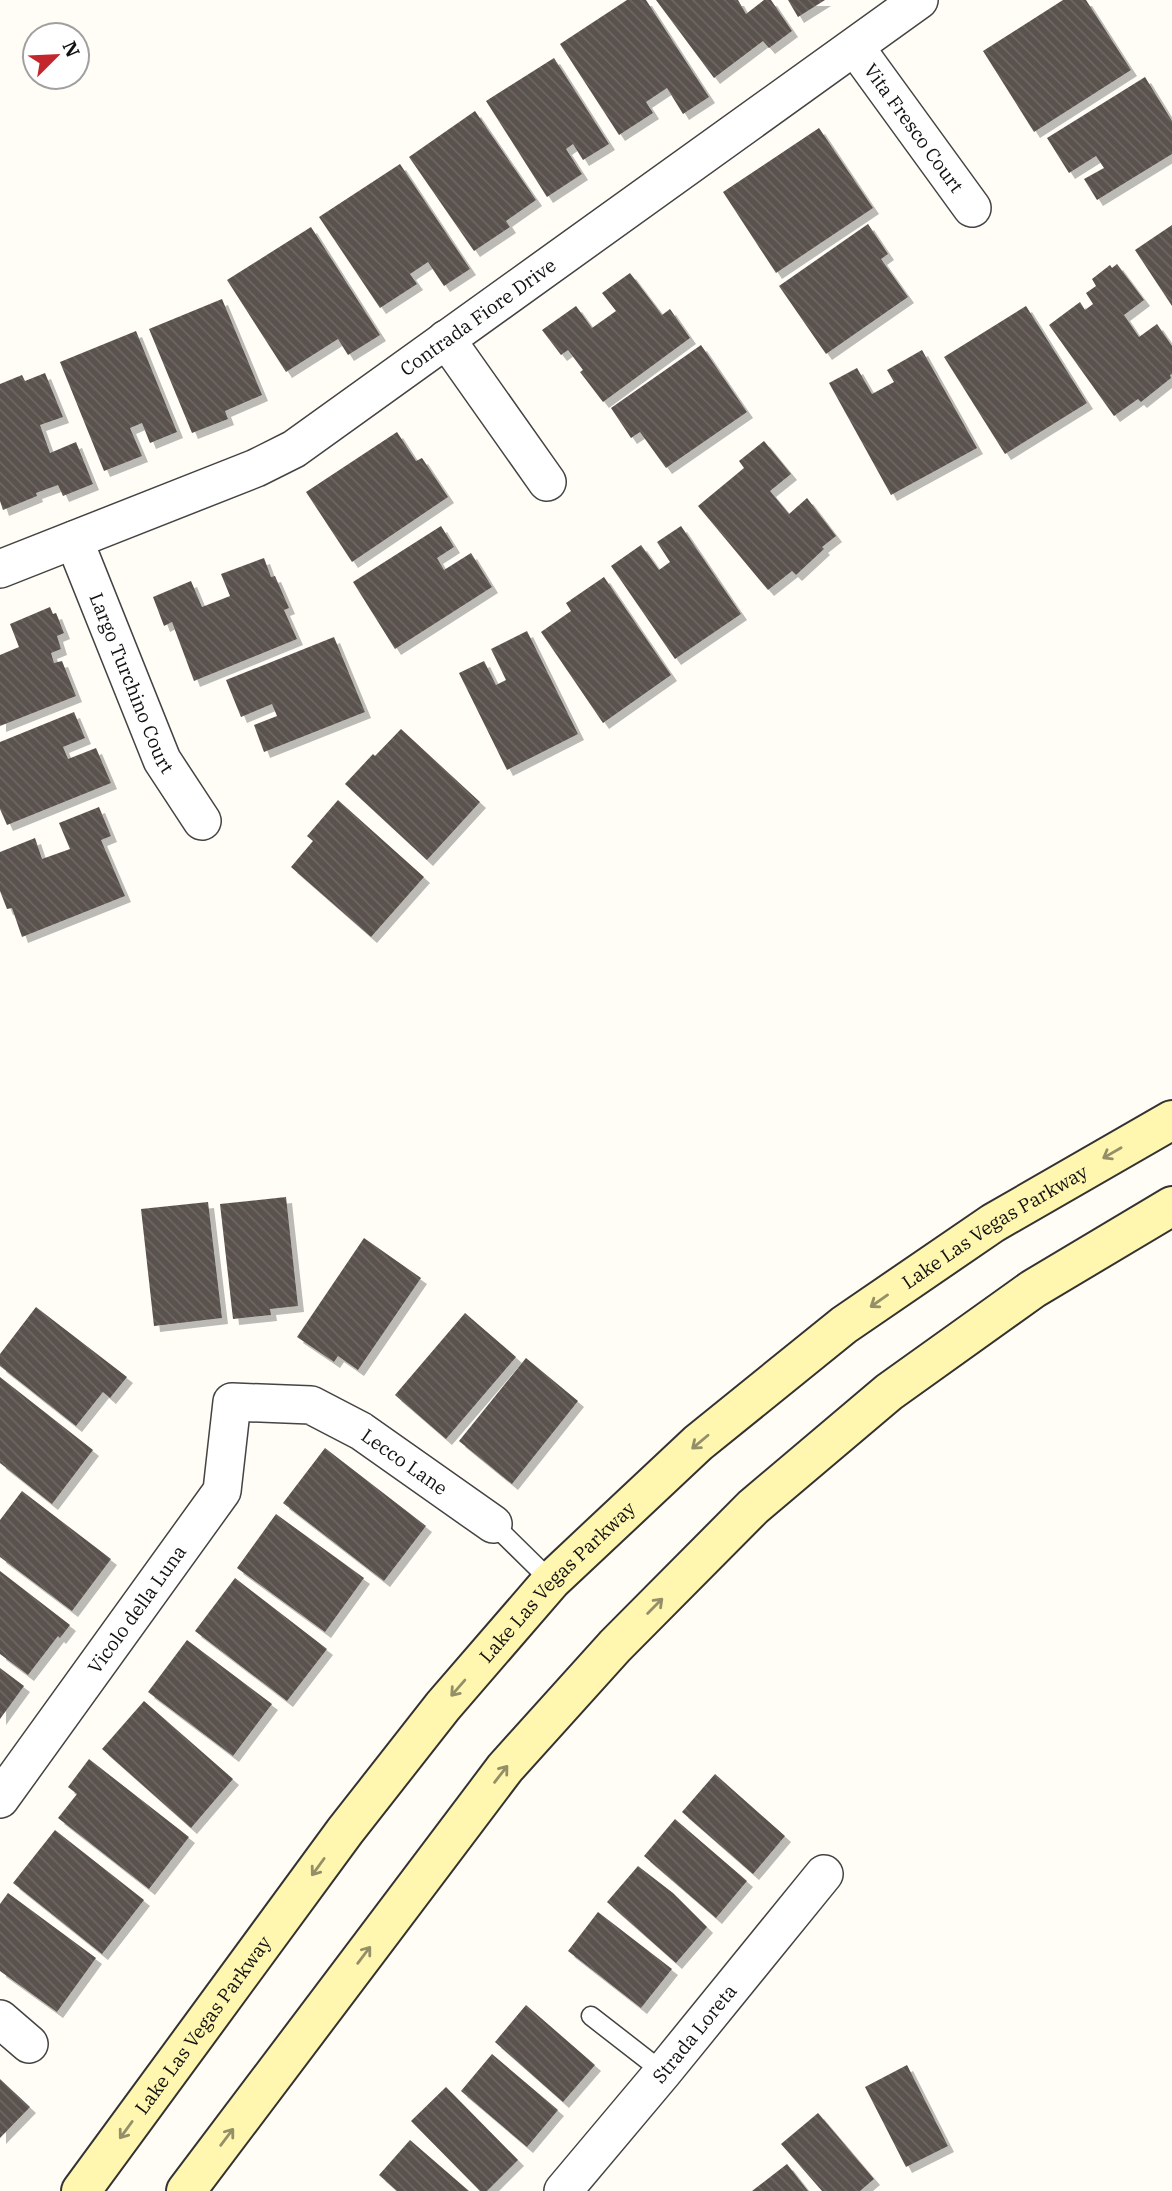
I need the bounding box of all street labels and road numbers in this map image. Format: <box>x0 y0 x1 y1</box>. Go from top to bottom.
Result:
street label: Vita Fresco Court <box>859 59 969 197</box>
street label: Contrada Fiore Drive <box>395 253 560 381</box>
street label: Largo Turchino Court <box>84 589 180 778</box>
street label: Lake Las Vegas Parkway <box>897 1159 1093 1294</box>
street label: Lecco Lane <box>357 1423 452 1500</box>
street label: Lake Las Vegas Parkway <box>474 1496 641 1668</box>
street label: Vicolo della Luna <box>82 1540 191 1678</box>
street label: Lake Las Vegas Parkway <box>130 1930 277 2119</box>
street label: Strada Loreta <box>647 1979 742 2088</box>

